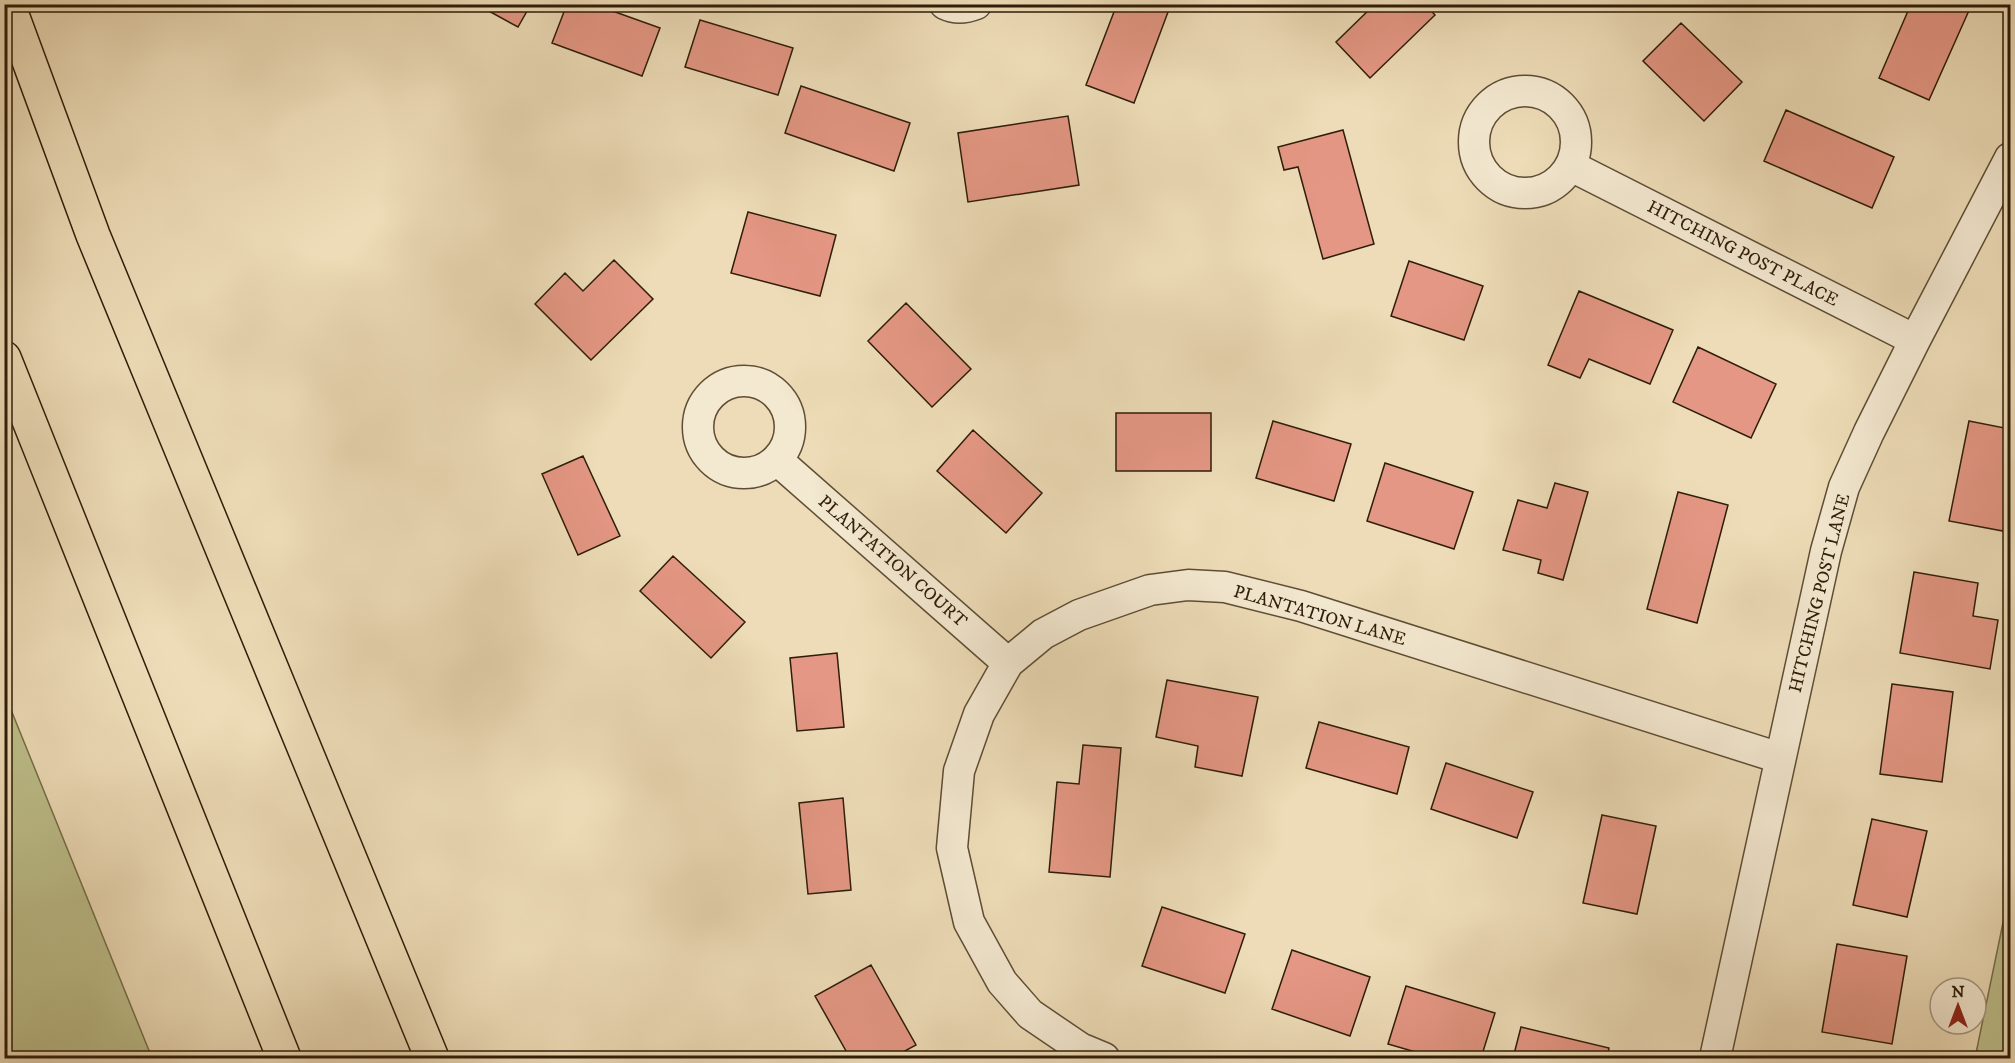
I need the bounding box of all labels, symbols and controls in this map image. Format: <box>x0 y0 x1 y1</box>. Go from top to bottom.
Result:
street label: HITCHING POST PLACE <box>1643 196 1842 312</box>
street label: PLANTATION COURT <box>813 491 972 633</box>
street label: HITCHING POST LANE <box>1785 491 1855 695</box>
street label: PLANTATION LANE <box>1231 581 1409 651</box>
north arrow <box>1928 976 1988 1036</box>
text: N <box>1951 982 1965 1002</box>

